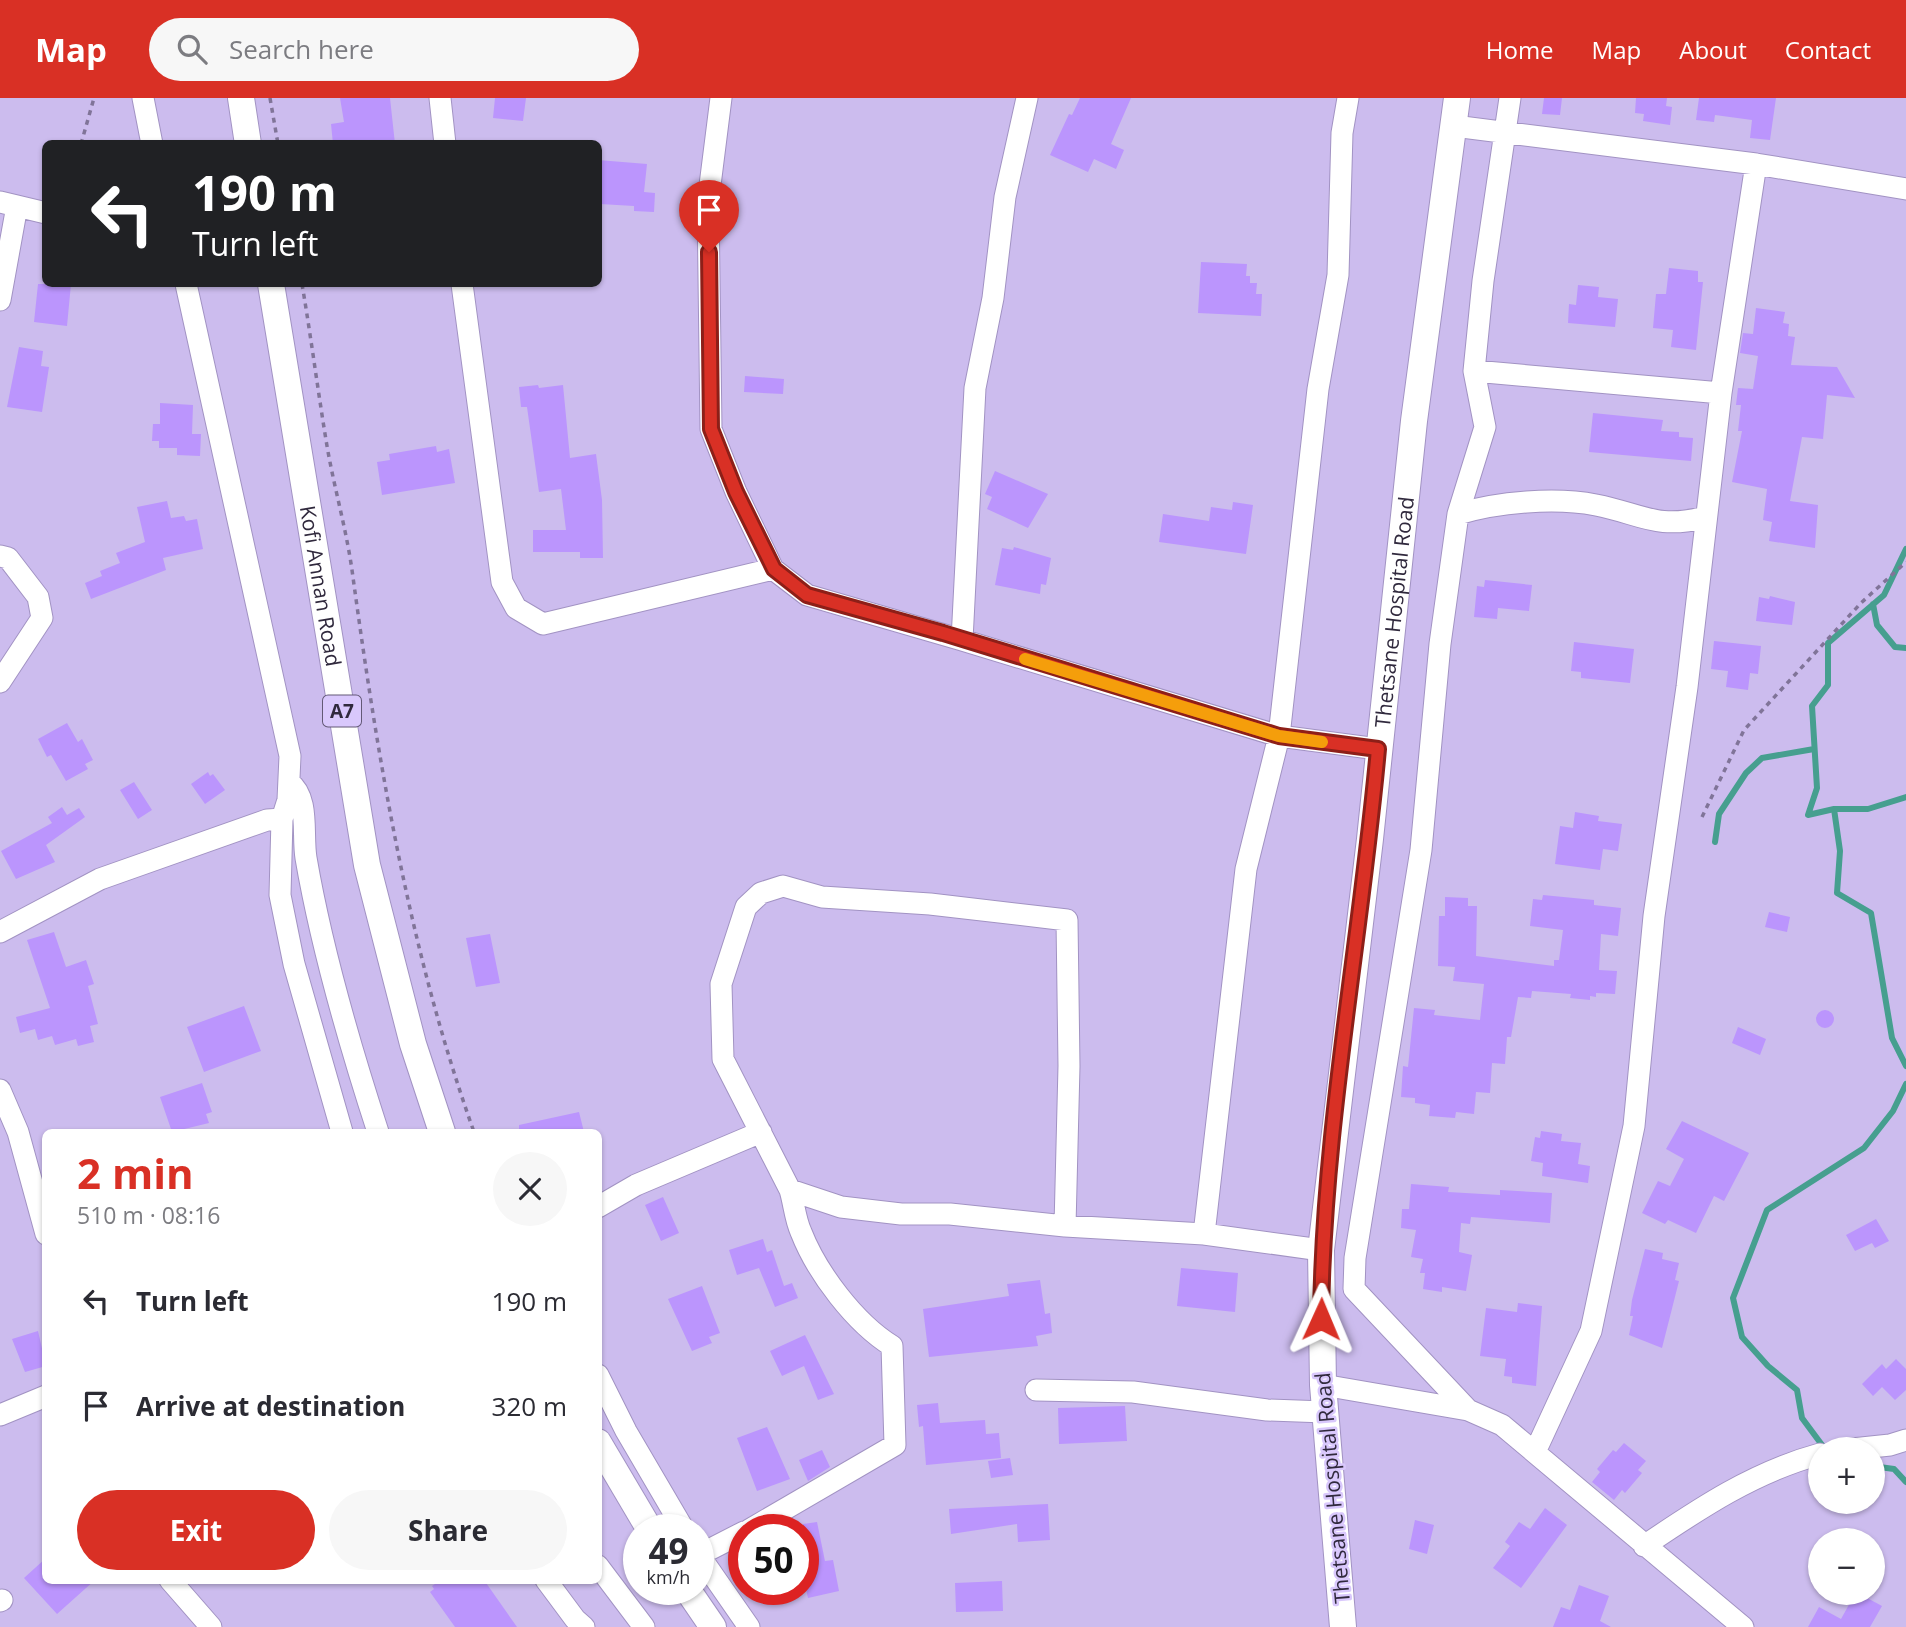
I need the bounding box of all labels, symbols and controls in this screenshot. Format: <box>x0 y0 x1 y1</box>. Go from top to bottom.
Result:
search box <box>149 18 639 81</box>
text: Map <box>35 27 107 72</box>
icon: search <box>173 30 211 68</box>
text: Search here <box>229 31 374 67</box>
text: Home <box>1486 33 1554 66</box>
text: Map <box>1592 33 1641 66</box>
text: About <box>1679 33 1747 66</box>
text: Contact <box>1785 33 1871 66</box>
text: 190 m <box>192 159 337 225</box>
icon: left <box>77 168 168 259</box>
pin <box>679 180 739 252</box>
icon: arrive <box>690 191 728 229</box>
text: Turn left <box>192 222 318 265</box>
street label: Thetsane Hospital Road <box>1368 495 1420 729</box>
street label: Kofi Annan Road <box>294 503 348 668</box>
road number: A7 <box>323 696 361 726</box>
text: 2 min <box>77 1144 194 1201</box>
button: close <box>493 1152 567 1226</box>
text: 510 m · 08:16 <box>77 1199 220 1231</box>
icon: left <box>77 1282 115 1320</box>
position arrow <box>1284 1282 1358 1356</box>
text: Turn left <box>136 1283 248 1319</box>
text: 190 m <box>492 1283 567 1319</box>
street label: Thetsane Hospital Road <box>1308 1371 1356 1605</box>
icon: arrive <box>77 1387 115 1425</box>
text: Arrive at destination <box>136 1388 405 1424</box>
text: 320 m <box>492 1388 567 1424</box>
map controls <box>1808 1437 1885 1605</box>
button: + <box>1808 1437 1885 1514</box>
button: Exit <box>77 1490 315 1570</box>
button: Share <box>329 1490 567 1570</box>
speed limit sign: 50 <box>728 1514 819 1605</box>
text: 49 <box>648 1527 689 1574</box>
button: − <box>1808 1528 1885 1605</box>
text: km/h <box>647 1565 690 1589</box>

